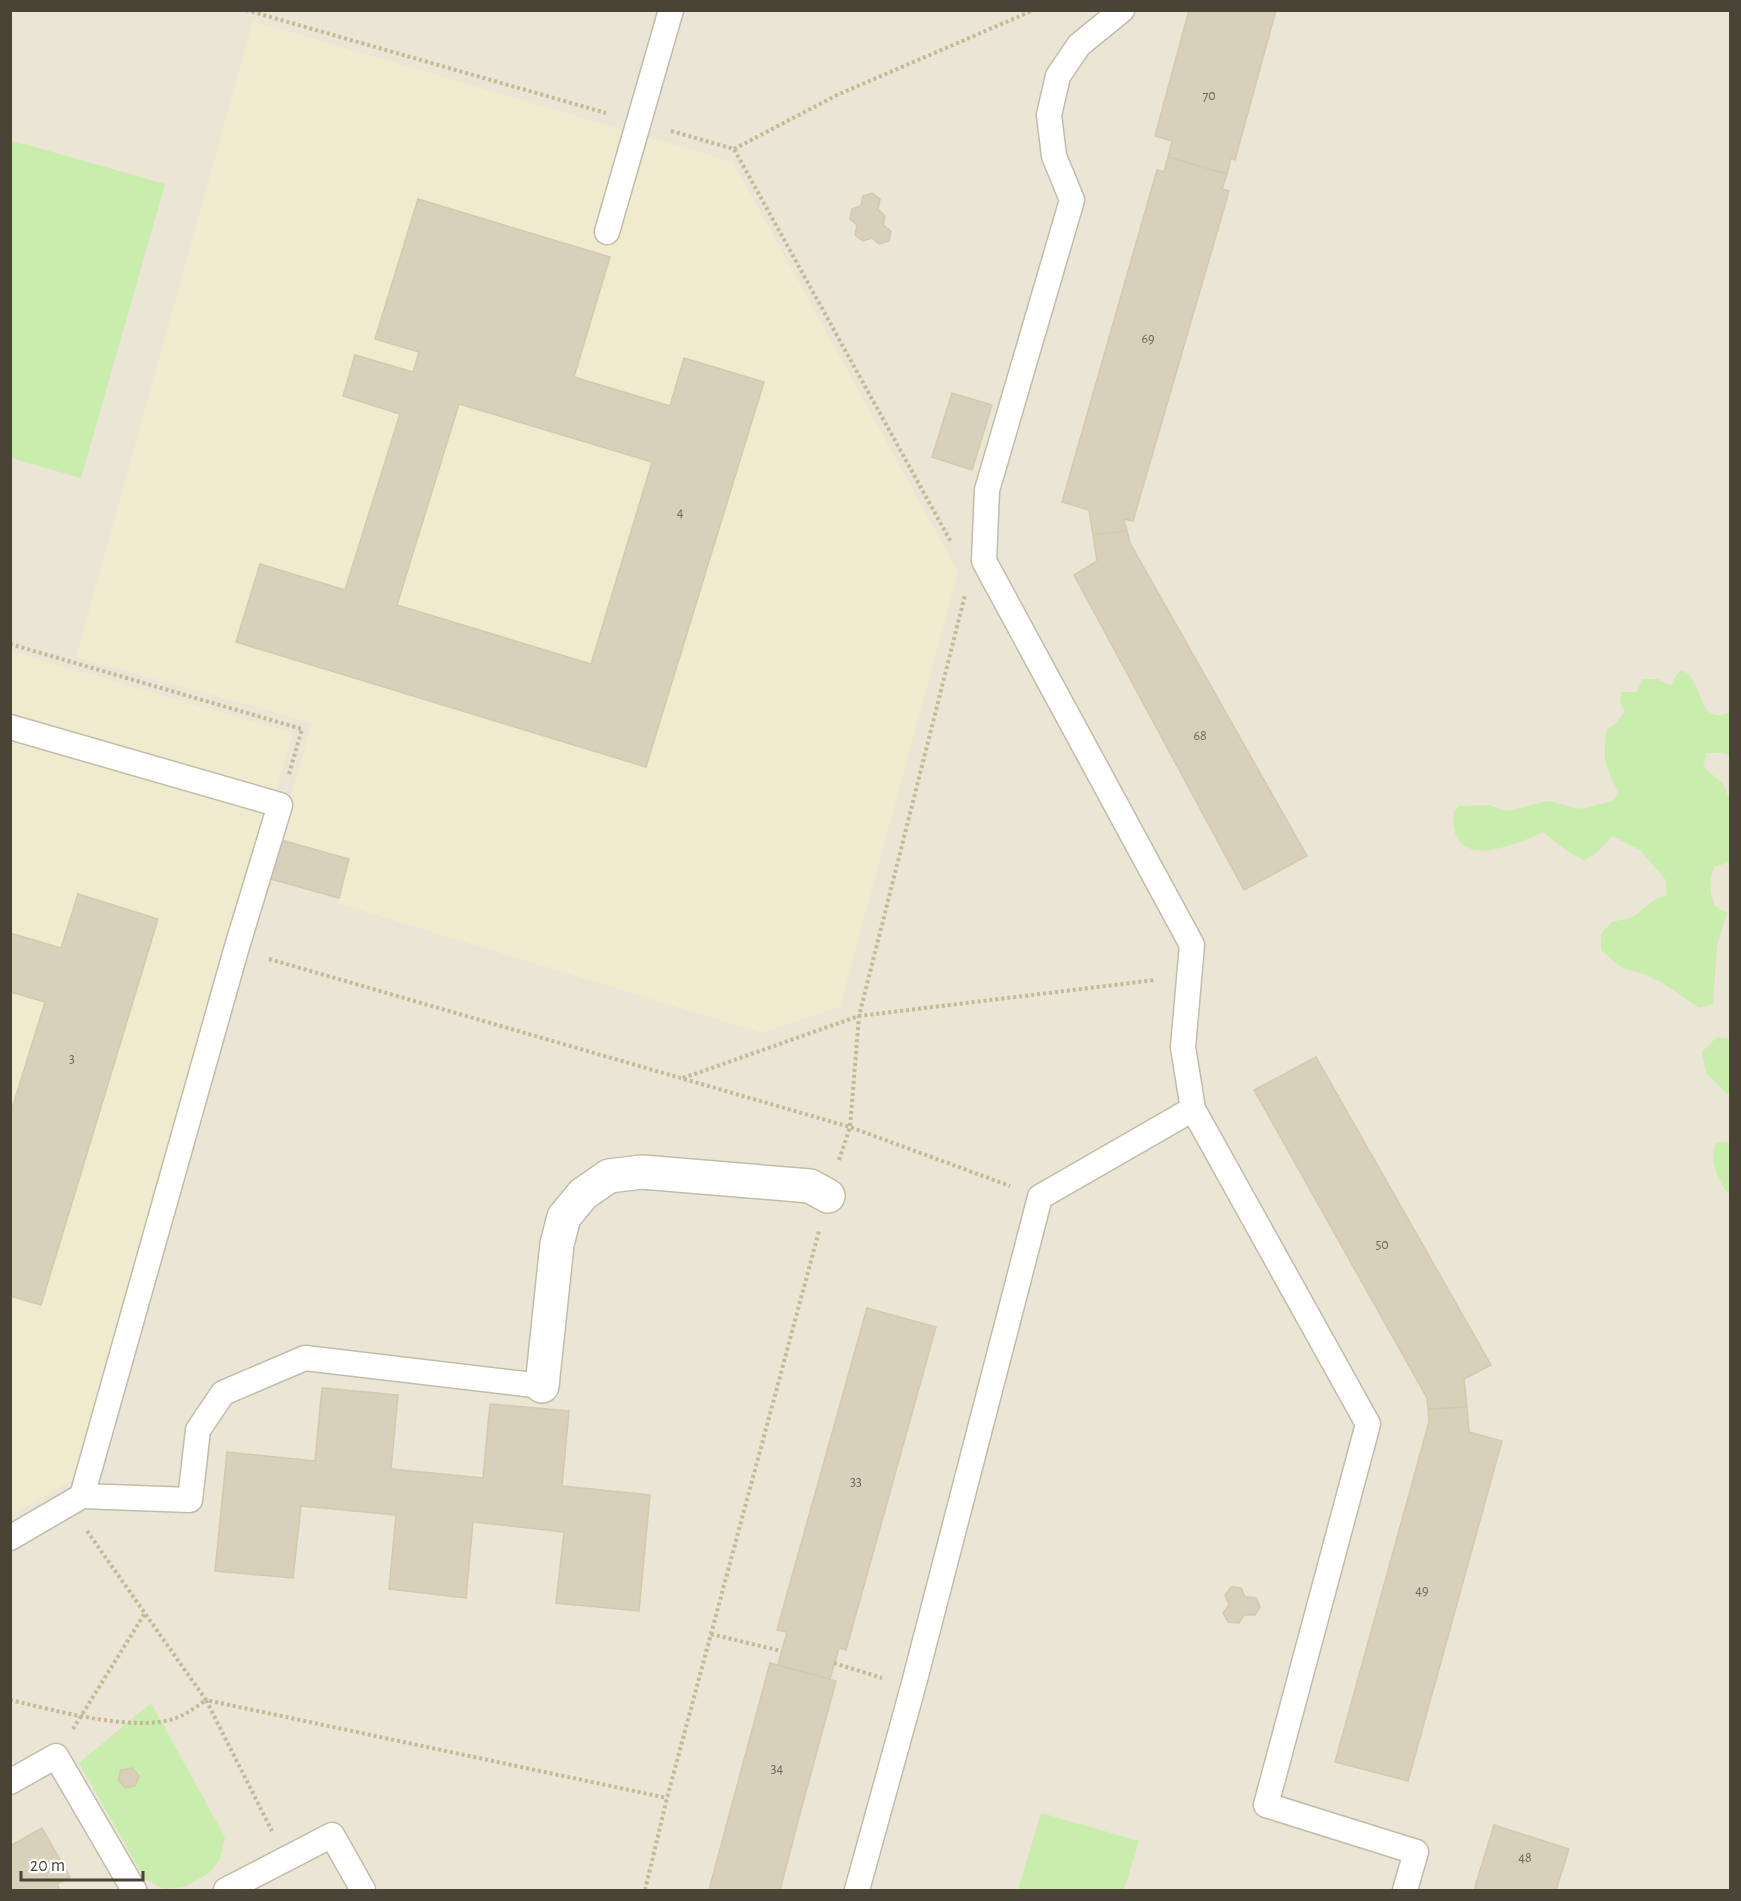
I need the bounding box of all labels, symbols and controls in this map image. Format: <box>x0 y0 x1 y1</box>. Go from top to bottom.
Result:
house number: 70 <box>1202 89 1216 103</box>
house number: 69 <box>1141 332 1155 346</box>
house number: 4 <box>677 506 684 520</box>
house number: 68 <box>1193 729 1207 743</box>
house number: 3 <box>69 1052 75 1066</box>
house number: 50 <box>1375 1238 1389 1252</box>
house number: 33 <box>850 1475 862 1489</box>
house number: 49 <box>1415 1584 1429 1598</box>
house number: 34 <box>771 1762 784 1776</box>
scale bar <box>21 1844 142 1882</box>
house number: 48 <box>1518 1851 1532 1865</box>
text: 20 m <box>30 1857 65 1875</box>

